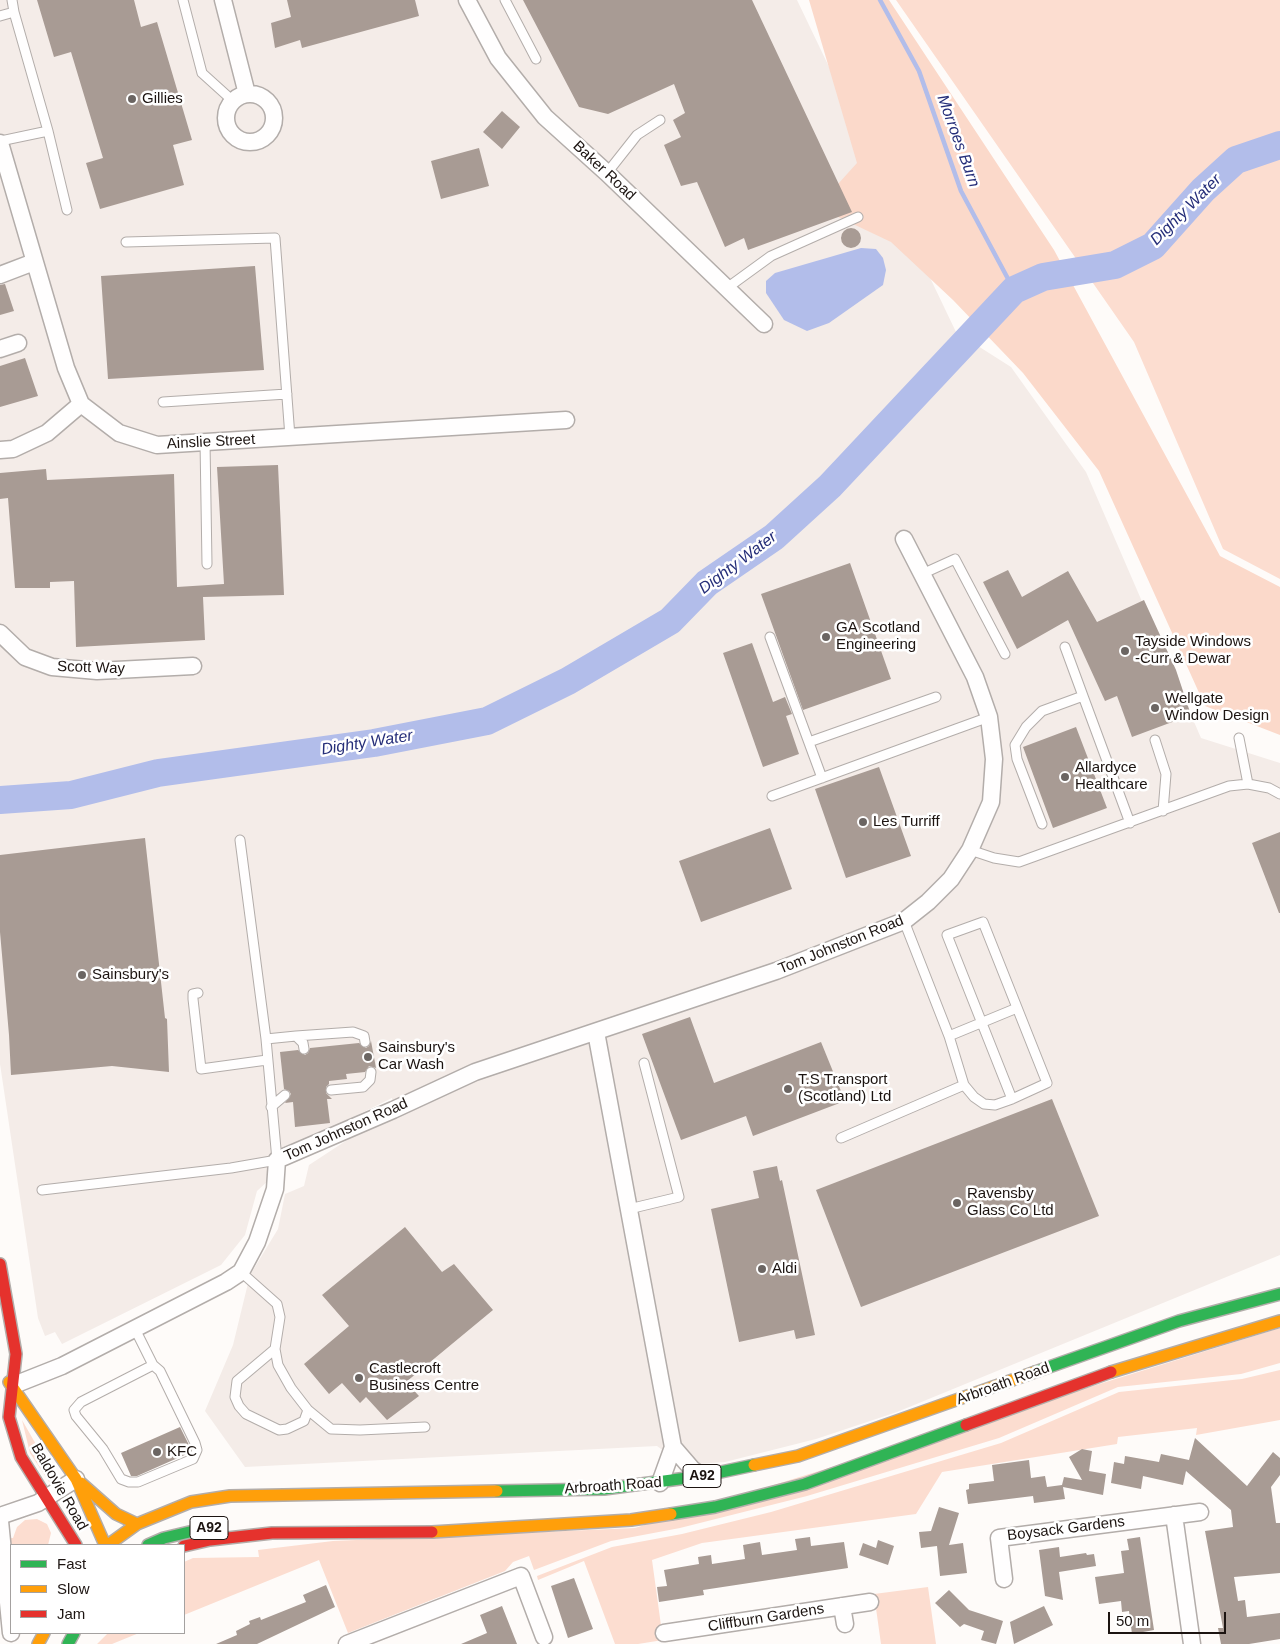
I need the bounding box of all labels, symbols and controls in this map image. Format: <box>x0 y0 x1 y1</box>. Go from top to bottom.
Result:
place label: Gillies <box>142 90 183 108</box>
water label: Morroes Burn <box>932 92 984 190</box>
marker: Gillies <box>126 93 138 105</box>
street label: Baker Road <box>569 137 639 205</box>
water label: Dighty Water <box>1147 171 1225 249</box>
street label: Ainslie Street <box>166 431 256 453</box>
water label: Dighty Water <box>695 528 781 598</box>
place label: GA Scotland Engineering <box>836 619 920 654</box>
marker: GA Scotland Engineering <box>820 631 832 643</box>
place label: Tayside Windows -Curr & Dewar <box>1135 633 1251 668</box>
marker: Tayside Windows -Curr & Dewar <box>1119 645 1131 657</box>
street label: Scott Way <box>57 658 125 678</box>
place label: Wellgate Window Design <box>1165 690 1269 725</box>
marker: Wellgate Window Design <box>1149 702 1161 714</box>
water label: Dighty Water <box>320 726 414 760</box>
place label: Allardyce Healthcare <box>1075 759 1148 794</box>
marker: Allardyce Healthcare <box>1059 771 1071 783</box>
place label: Les Turriff <box>873 813 940 831</box>
marker: Les Turriff <box>857 816 869 828</box>
street label: Tom Johnston Road <box>776 912 906 978</box>
place label: Sainsbury's <box>92 966 169 984</box>
marker: Sainsbury's <box>76 969 88 981</box>
place label: Sainsbury's Car Wash <box>378 1039 455 1074</box>
marker: Sainsbury's Car Wash <box>362 1051 374 1063</box>
place label: T.S Transport (Scotland) Ltd <box>798 1071 891 1106</box>
marker: T.S Transport (Scotland) Ltd <box>782 1083 794 1095</box>
street label: Tom Johnston Road <box>281 1095 411 1165</box>
place label: Ravensby Glass Co Ltd <box>967 1185 1054 1220</box>
marker: Ravensby Glass Co Ltd <box>951 1197 963 1209</box>
place label: Aldi <box>772 1260 797 1278</box>
marker: Aldi <box>756 1263 768 1275</box>
street label: Arbroath Road <box>954 1359 1052 1409</box>
place label: Castlecroft Business Centre <box>369 1360 479 1395</box>
marker: Castlecroft Business Centre <box>353 1372 365 1384</box>
street label: Baldovie Road <box>27 1440 91 1534</box>
place label: KFC <box>167 1443 197 1461</box>
marker: KFC <box>151 1446 163 1458</box>
road number: A92 <box>683 1464 721 1488</box>
street label: Arbroath Road <box>564 1474 662 1498</box>
street label: Boysack Gardens <box>1006 1513 1126 1545</box>
road number: A92 <box>190 1516 228 1540</box>
legend <box>10 1544 185 1634</box>
text: Fast <box>57 1555 86 1572</box>
text: Slow <box>57 1580 90 1597</box>
street label: Cliffburn Gardens <box>707 1600 825 1636</box>
scale bar <box>1110 1602 1228 1634</box>
text: Jam <box>57 1605 85 1622</box>
text: 50 m <box>1116 1612 1149 1629</box>

